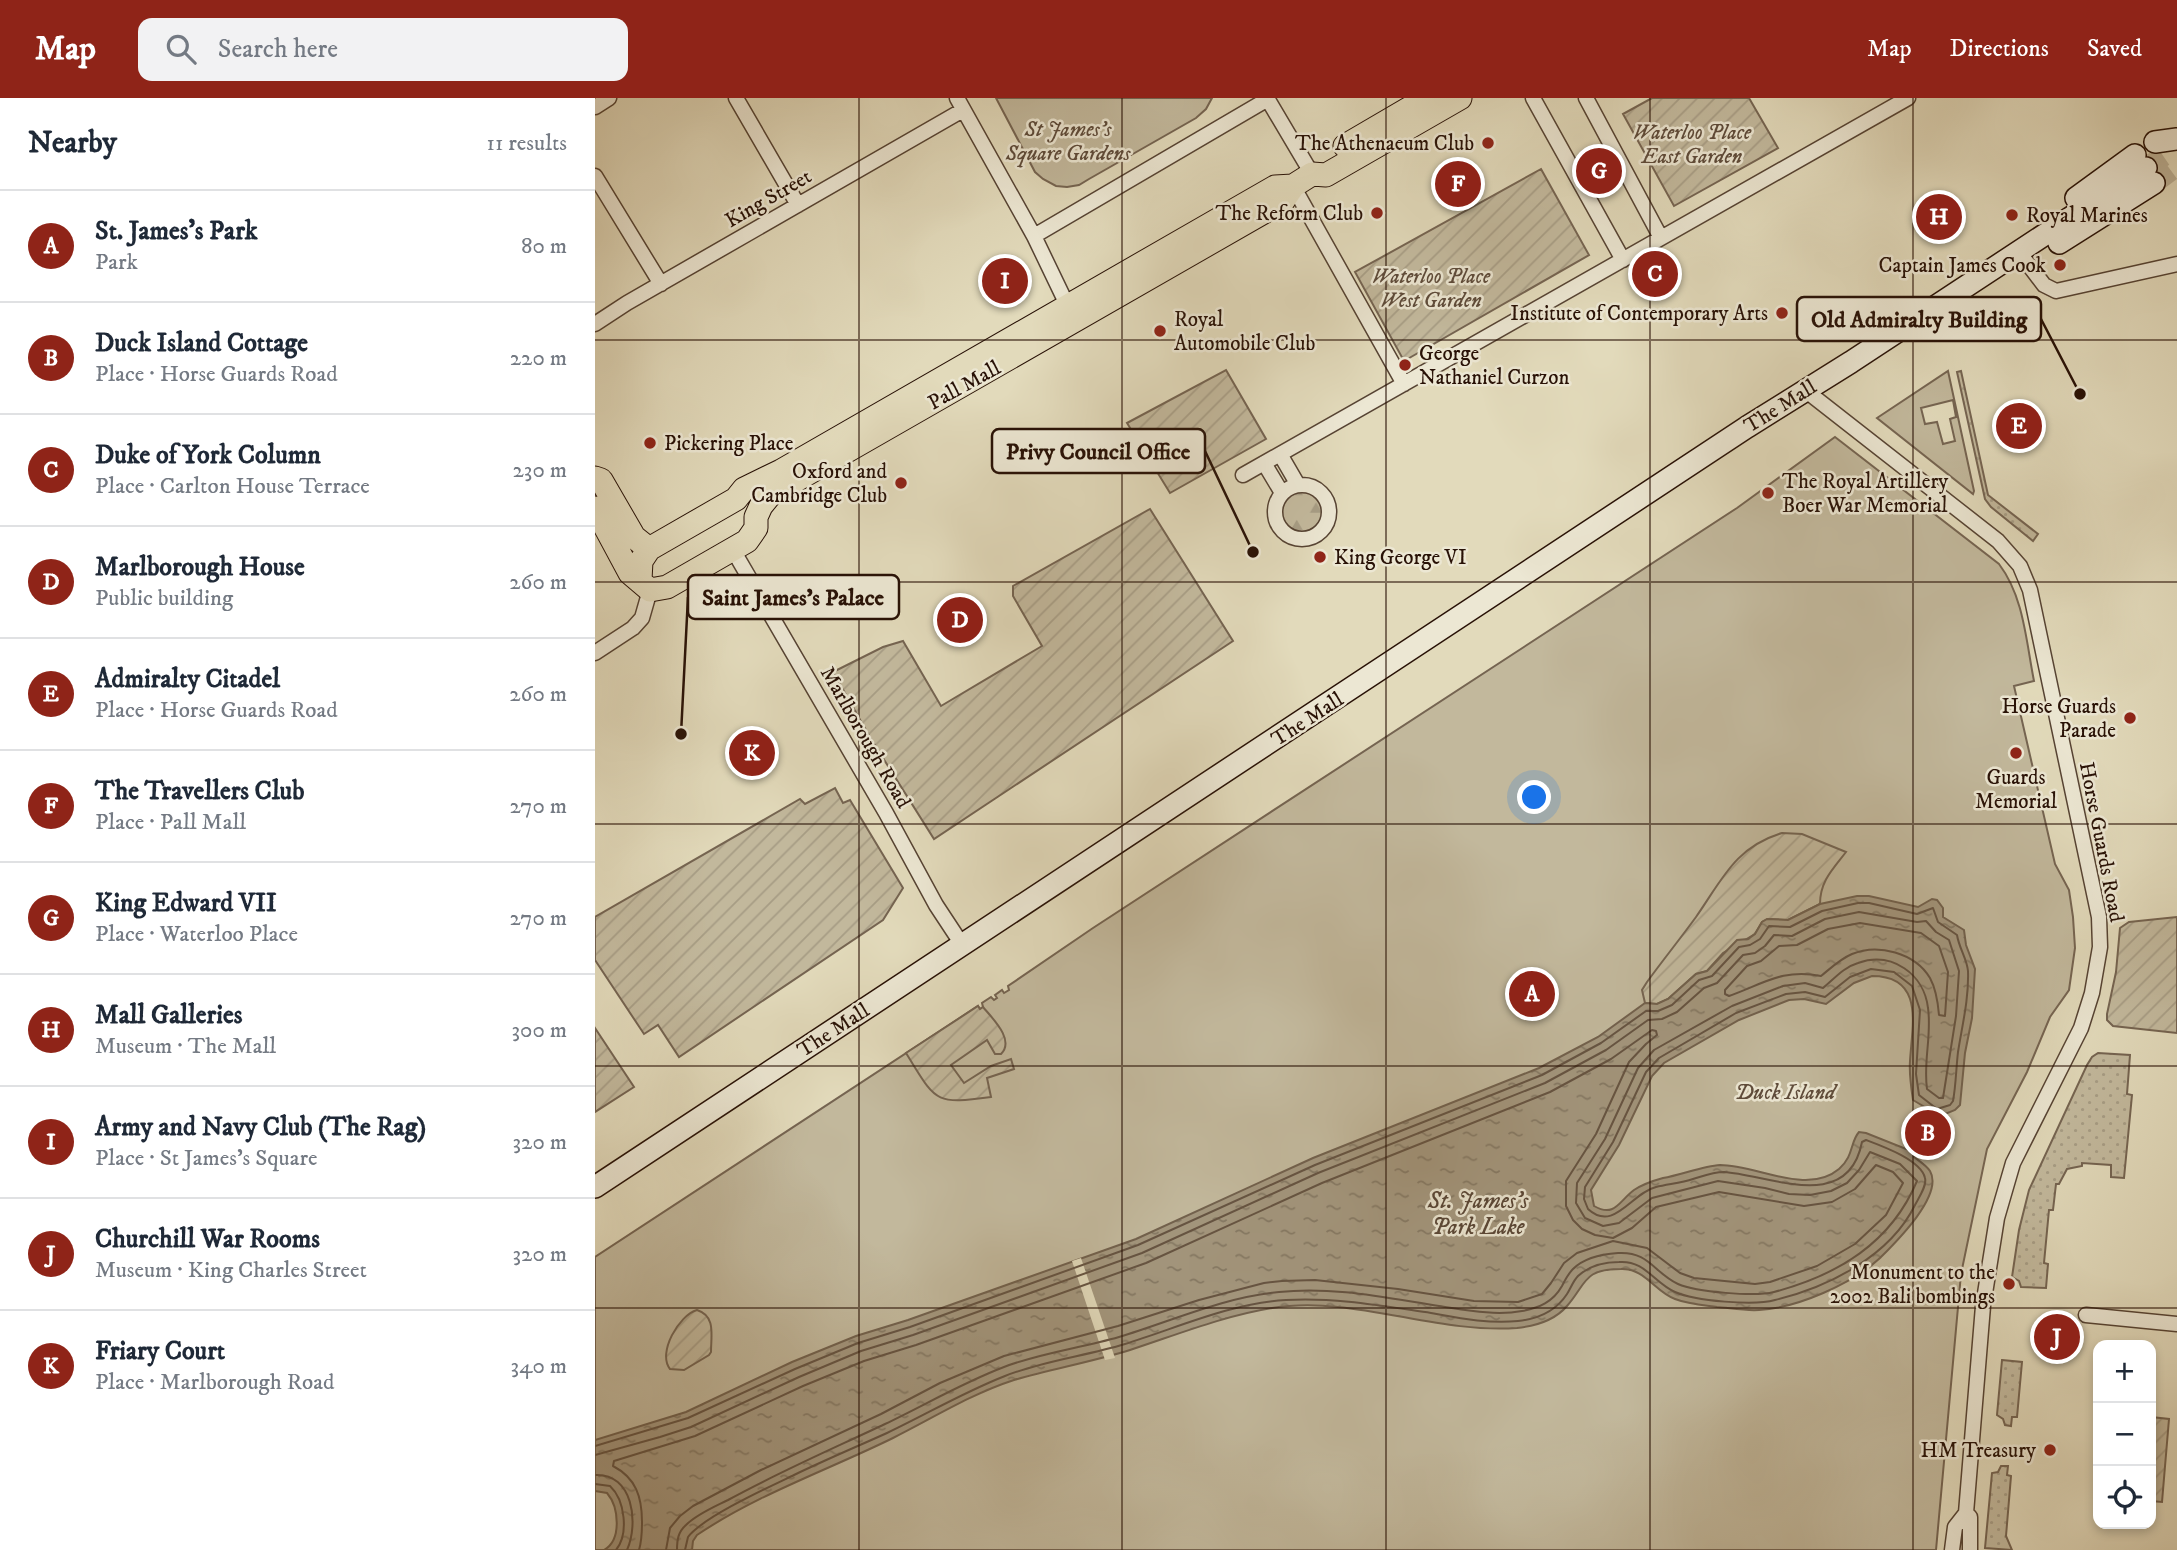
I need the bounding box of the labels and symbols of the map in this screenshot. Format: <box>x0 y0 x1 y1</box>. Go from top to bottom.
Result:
park label: St James's Square Gardens <box>1005 117 1131 168</box>
park label: Waterloo Place East Garden <box>1633 120 1752 170</box>
place label: The Athenaeum Club <box>1295 131 1474 157</box>
marker: The Athenaeum Club <box>1480 135 1496 151</box>
pin: G <box>1576 145 1622 197</box>
pin: F <box>1435 158 1481 210</box>
street label: King Street <box>721 164 817 234</box>
pin: H <box>1916 191 1962 243</box>
place label: The Reform Club <box>1215 201 1363 227</box>
place label: Royal Marines <box>2026 203 2148 229</box>
marker: The Reform Club <box>1369 205 1385 221</box>
marker: Royal Marines <box>2004 207 2020 223</box>
pin: C <box>1632 248 1678 300</box>
place label: Captain James Cook <box>1879 253 2047 279</box>
pin: I <box>982 255 1028 307</box>
marker: Captain James Cook <box>2052 257 2068 273</box>
park label: Waterloo Place West Garden <box>1372 264 1491 314</box>
callout: Old Admiralty Building <box>1797 297 2041 341</box>
place label: Institute of Contemporary Arts <box>1510 301 1768 327</box>
marker: Institute of Contemporary Arts <box>1774 305 1790 321</box>
text: Old Admiralty Building <box>1811 306 2028 335</box>
place label: Royal Automobile Club <box>1174 307 1315 357</box>
marker: Royal Automobile Club <box>1152 323 1168 339</box>
place label: George Nathaniel Curzon <box>1419 341 1569 391</box>
street label: Pall Mall <box>924 355 1006 416</box>
marker: George Nathaniel Curzon <box>1397 357 1413 373</box>
street label: The Mall <box>1739 374 1822 439</box>
pin: E <box>1996 400 2042 452</box>
callout: Privy Council Office <box>992 429 1205 473</box>
place label: Pickering Place <box>664 431 794 457</box>
marker: Pickering Place <box>642 435 658 451</box>
text: Privy Council Office <box>1006 438 1191 467</box>
place label: Oxford and Cambridge Club <box>751 459 888 509</box>
place label: The Royal Artillery Boer War Memorial <box>1782 469 1949 519</box>
marker: Oxford and Cambridge Club <box>893 475 909 491</box>
marker: The Royal Artillery Boer War Memorial <box>1760 485 1776 501</box>
place label: King George VI <box>1334 545 1467 571</box>
marker: King George VI <box>1312 549 1328 565</box>
callout: Saint James's Palace <box>688 575 899 619</box>
text: Saint James's Palace <box>702 584 885 613</box>
pin: D <box>937 594 983 646</box>
street label: Marlborough Road <box>814 662 917 814</box>
street label: The Mall <box>1267 687 1349 753</box>
place label: Horse Guards Parade <box>2002 694 2116 744</box>
marker: Horse Guards Parade <box>2122 710 2138 726</box>
pin: K <box>729 727 775 779</box>
marker: Guards Memorial <box>2008 745 2024 761</box>
street label: Horse Guards Road <box>2073 760 2129 925</box>
place label: Guards Memorial <box>1975 765 2058 815</box>
your location <box>1517 780 1551 814</box>
pin: A <box>1509 968 1555 1020</box>
street label: The Mall <box>793 998 875 1064</box>
park label: Duck Island <box>1735 1080 1838 1106</box>
pin: B <box>1905 1107 1951 1159</box>
water label: St. James's Park Lake <box>1427 1187 1529 1242</box>
place label: Monument to the 2002 Bali bombings <box>1830 1260 1995 1310</box>
marker: Monument to the 2002 Bali bombings <box>2001 1276 2017 1292</box>
pin: J <box>2034 1311 2080 1363</box>
place label: HM Treasury <box>1921 1438 2037 1464</box>
marker: HM Treasury <box>2042 1442 2058 1458</box>

